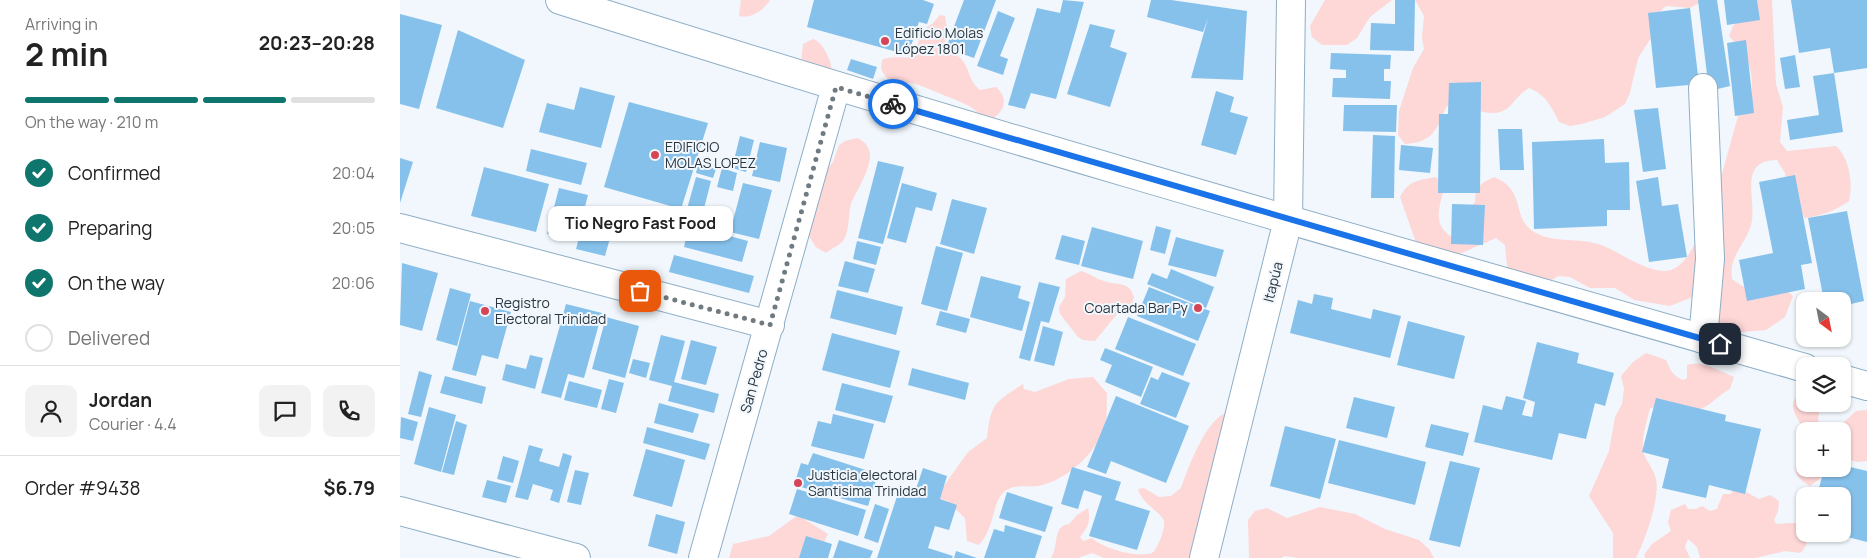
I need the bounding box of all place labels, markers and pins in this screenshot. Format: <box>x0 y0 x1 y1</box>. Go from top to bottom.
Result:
place label: Edificio Molas López 1801 <box>895 23 983 58</box>
marker: Edificio Molas López 1801 <box>879 35 891 47</box>
place label: EDIFICIO MOLAS LOPEZ <box>665 137 756 172</box>
marker: EDIFICIO MOLAS LOPEZ <box>649 149 661 161</box>
callout: Tio Negro Fast Food <box>548 206 732 241</box>
pin <box>619 270 661 312</box>
place label: Registro Electoral Trinidad <box>495 293 606 328</box>
place label: Coartada Bar Py <box>1085 298 1189 317</box>
marker: Coartada Bar Py <box>1192 302 1204 314</box>
marker: Registro Electoral Trinidad <box>479 305 491 317</box>
pin <box>1699 323 1741 365</box>
place label: Justicia electoral Santisima Trinidad <box>808 465 927 500</box>
marker: Justicia electoral Santisima Trinidad <box>792 477 804 489</box>

